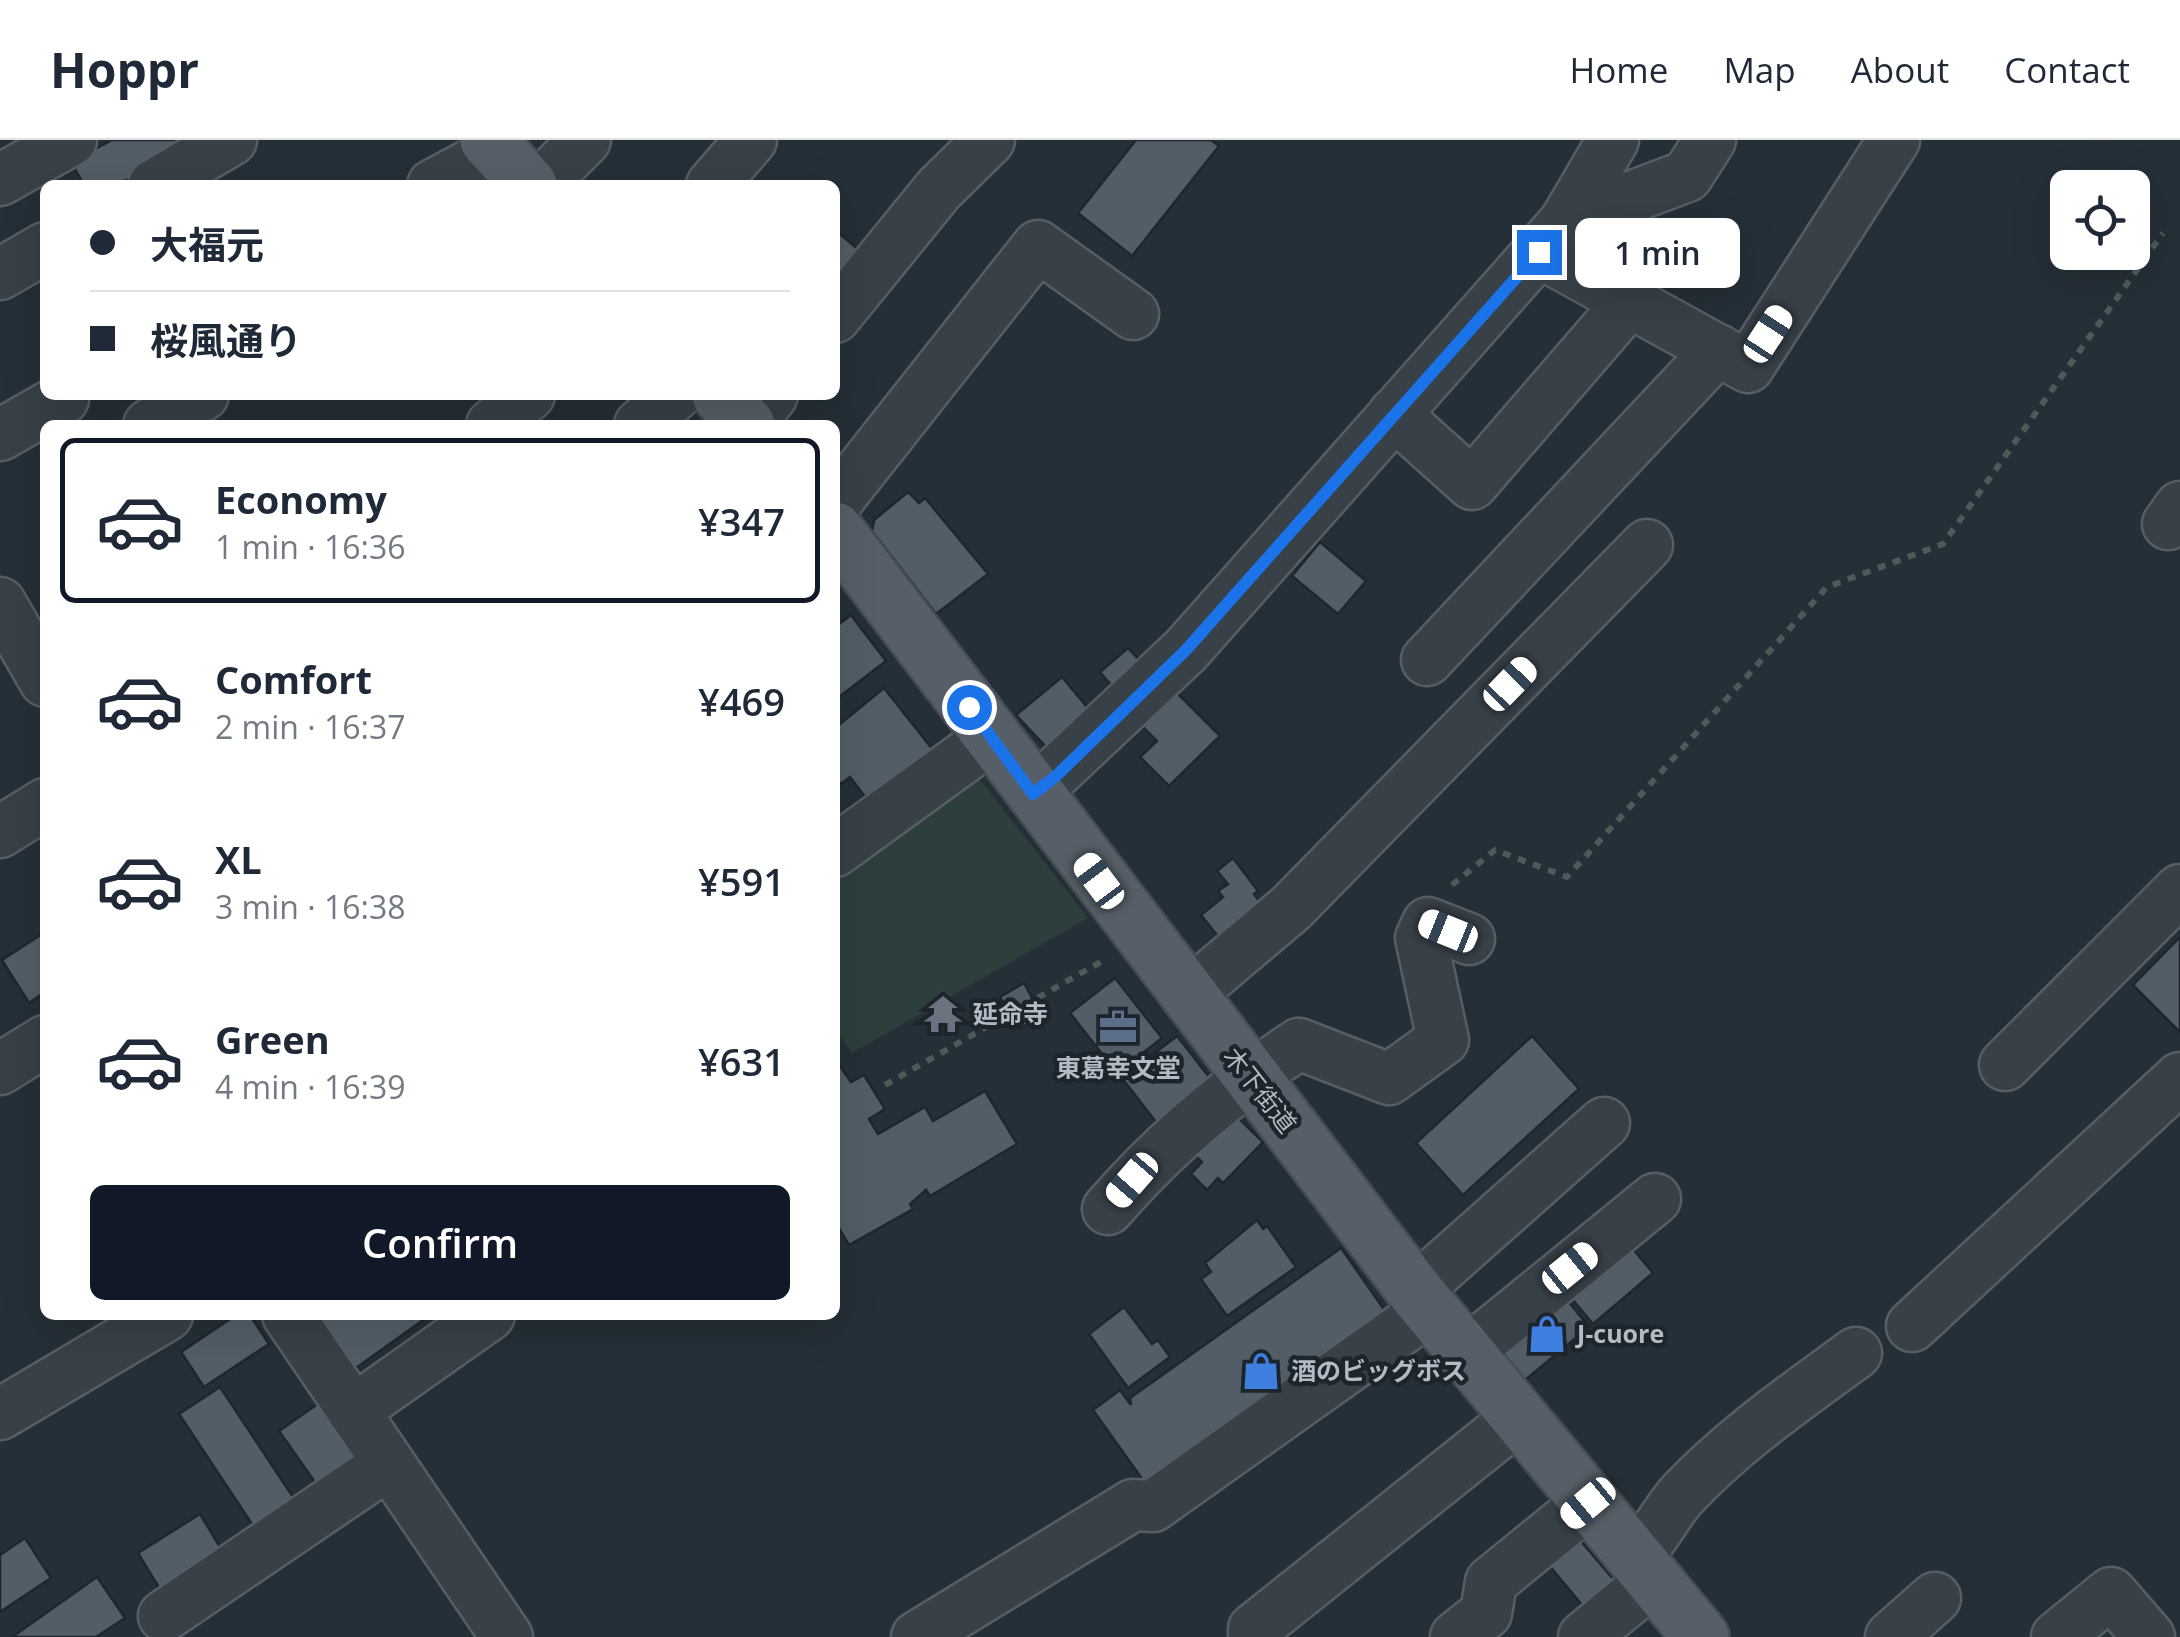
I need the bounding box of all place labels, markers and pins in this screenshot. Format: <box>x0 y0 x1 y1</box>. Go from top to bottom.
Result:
temple icon: 延命寺 <box>922 993 964 1035</box>
place label: 延命寺 <box>973 996 1048 1030</box>
office icon: 東葛幸文堂 <box>1097 1006 1139 1048</box>
place label: 東葛幸文堂 <box>1055 1050 1181 1084</box>
shop icon: J-cuore <box>1526 1313 1568 1355</box>
place label: J-cuore <box>1575 1316 1664 1350</box>
shop icon: 酒のビッグボス <box>1240 1350 1282 1392</box>
place label: 酒のビッグボス <box>1291 1353 1466 1387</box>

